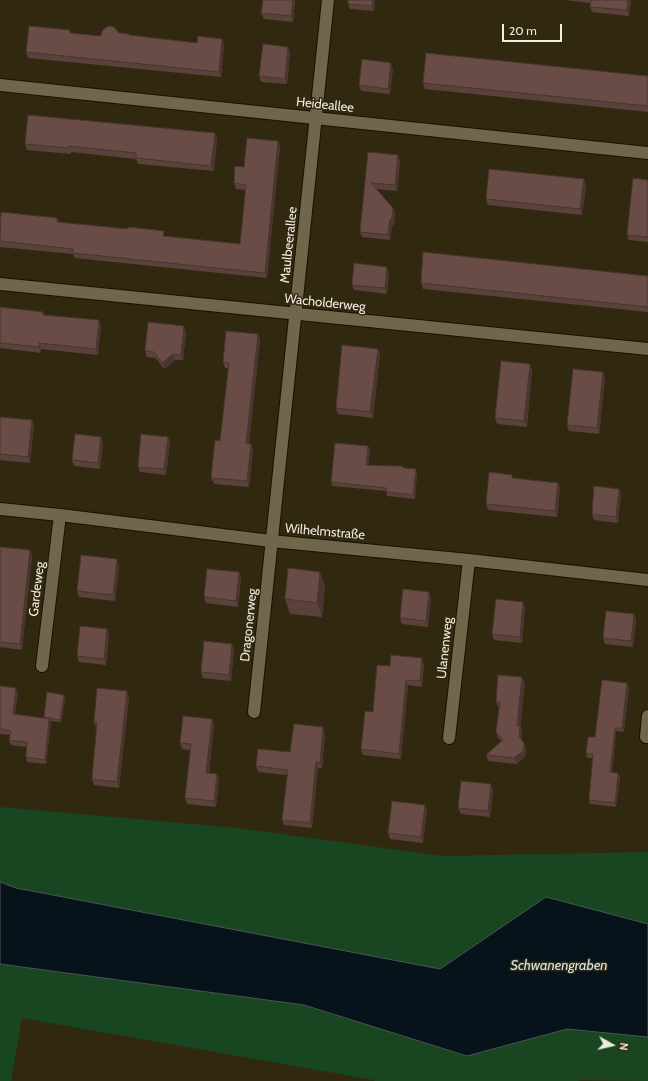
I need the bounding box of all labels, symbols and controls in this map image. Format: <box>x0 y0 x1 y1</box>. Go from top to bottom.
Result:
scale bar <box>504 16 564 42</box>
text: 20 m <box>509 23 537 38</box>
street label: Heideallee <box>295 94 355 116</box>
street label: Maulbeerallee <box>277 206 301 284</box>
street label: Wacholderweg <box>284 291 366 315</box>
street label: Wilhelmstraße <box>284 521 366 543</box>
street label: Gardeweg <box>26 561 48 617</box>
street label: Dragonerweg <box>237 588 261 662</box>
street label: Ulanenweg <box>434 616 456 680</box>
water label: Schwanengraben <box>510 958 608 974</box>
north arrow <box>592 1025 632 1065</box>
text: N <box>616 1042 631 1051</box>

